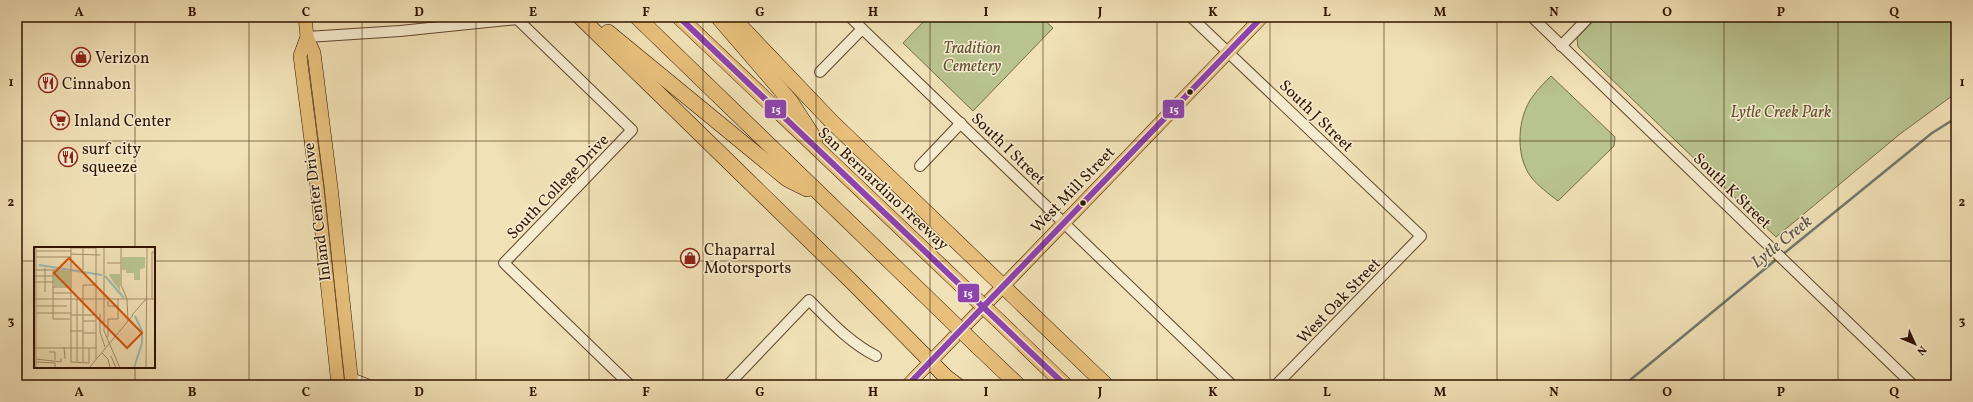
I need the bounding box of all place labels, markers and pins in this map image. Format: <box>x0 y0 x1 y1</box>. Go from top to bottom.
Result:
shop icon: Verizon <box>70 46 92 68</box>
place label: Verizon <box>95 48 150 70</box>
restaurant icon: Cinnabon <box>37 72 59 94</box>
place label: Cinnabon <box>62 74 131 96</box>
unlabelled marker <box>1185 87 1195 97</box>
supermarket icon: Inland Center <box>49 109 71 131</box>
place label: Inland Center <box>74 111 171 133</box>
place label: surf city squeeze <box>82 139 141 179</box>
restaurant icon: surf city squeeze <box>57 146 79 168</box>
unlabelled marker <box>1078 198 1088 208</box>
place label: Chaparral Motorsports <box>704 240 792 280</box>
shop icon: Chaparral Motorsports <box>679 247 701 269</box>

